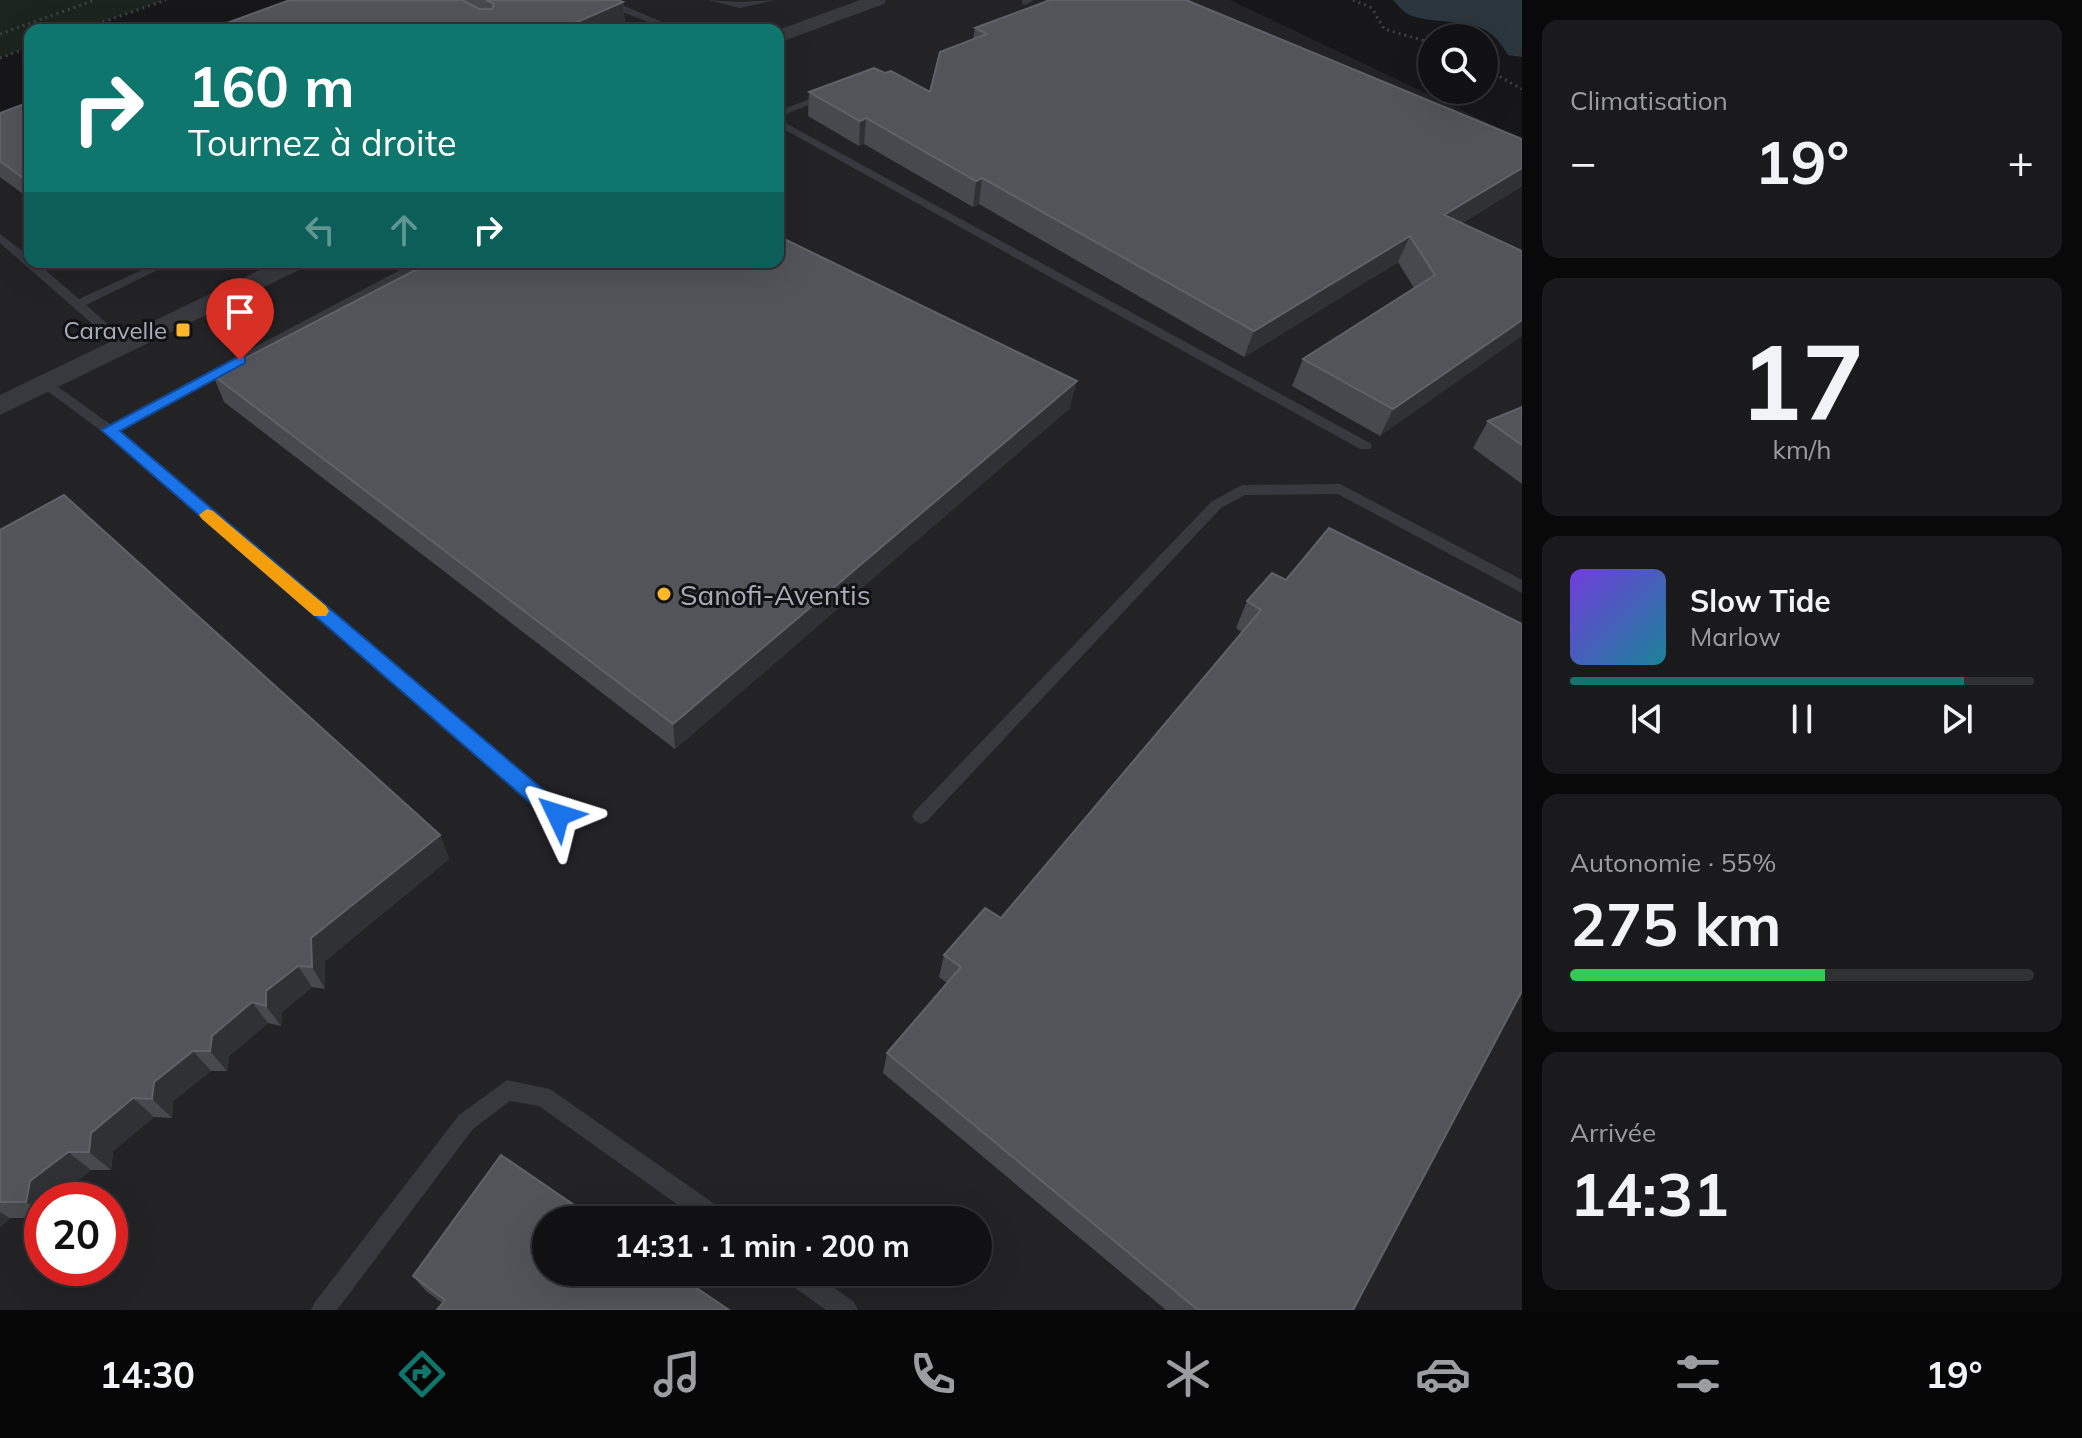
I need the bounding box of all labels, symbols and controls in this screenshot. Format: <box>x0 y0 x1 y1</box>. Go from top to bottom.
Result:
map controls <box>1418 24 1498 104</box>
button: search <box>1418 24 1498 104</box>
text: 160 m <box>188 51 355 121</box>
icon: right <box>56 56 160 160</box>
text: Climatisation <box>1570 84 1728 117</box>
text: Tournez à droite <box>188 120 457 165</box>
text: 19° <box>1755 124 1849 199</box>
text: − <box>1570 134 1596 189</box>
text: + <box>2008 134 2034 189</box>
icon: left <box>298 208 342 252</box>
icon: ahead <box>382 208 426 252</box>
icon: right <box>466 208 510 252</box>
pin <box>206 278 274 360</box>
icon: arrive <box>218 290 262 334</box>
place label: Caravelle <box>64 315 167 345</box>
text: 17 <box>1740 315 1864 446</box>
marker: Caravelle <box>174 321 192 339</box>
text: km/h <box>1773 433 1831 466</box>
place label: Sanofi-Aventis <box>680 577 871 612</box>
text: Slow Tide <box>1690 582 1831 620</box>
marker: Sanofi-Aventis <box>655 585 673 603</box>
text: Marlow <box>1690 620 1781 653</box>
icon: previous <box>1625 697 1669 741</box>
icon: pause <box>1780 697 1824 741</box>
icon: next <box>1935 697 1979 741</box>
position arrow <box>516 773 600 857</box>
text: Autonomie · 55% <box>1570 846 1776 879</box>
text: 275 km <box>1570 886 1782 961</box>
text: Arrivée <box>1570 1116 1656 1149</box>
text: 14:31 <box>1570 1156 1729 1231</box>
speed limit sign: 20 <box>24 1182 128 1286</box>
text: 14:31 · 1 min · 200 m <box>614 1227 910 1265</box>
icon: directions <box>394 1346 450 1402</box>
icon: music <box>649 1346 705 1402</box>
icon: phone <box>905 1346 961 1402</box>
icon: climate <box>1160 1346 1216 1402</box>
icon: car <box>1415 1346 1471 1402</box>
icon: filters <box>1670 1346 1726 1402</box>
text: 14:30 <box>100 1352 195 1397</box>
text: 19° <box>1925 1352 1982 1397</box>

